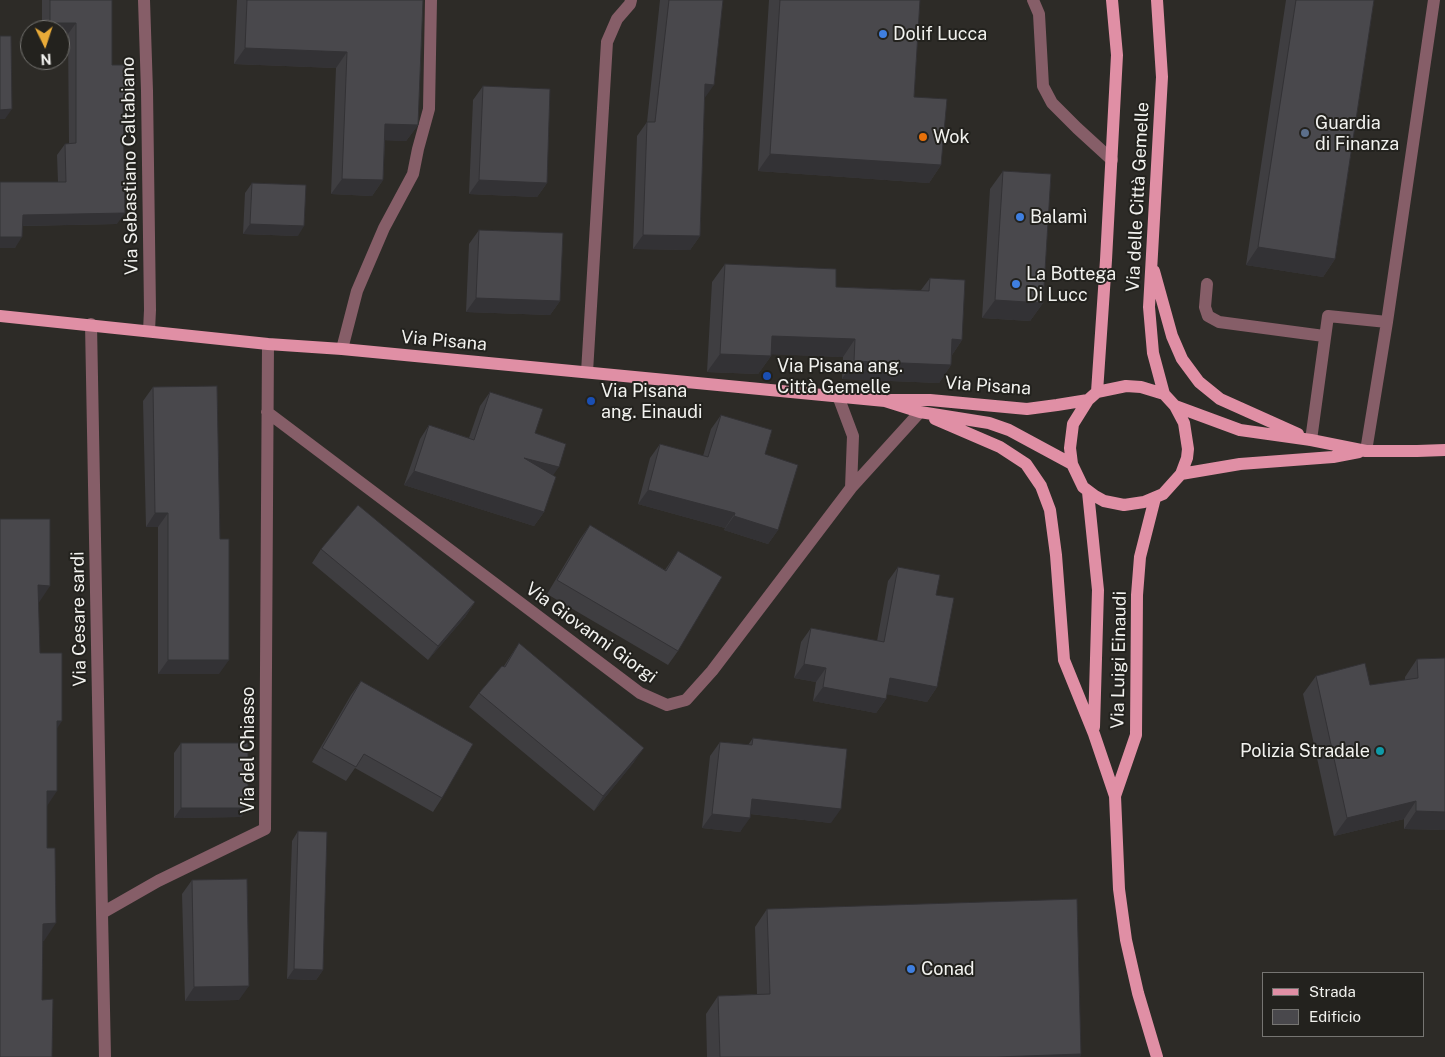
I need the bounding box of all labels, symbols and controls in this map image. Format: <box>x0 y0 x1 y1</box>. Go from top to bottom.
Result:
north arrow <box>20 20 70 70</box>
place label: Dolif Lucca <box>893 23 987 45</box>
marker: Dolif Lucca <box>877 28 889 40</box>
text: N <box>40 51 52 67</box>
street label: Via Sebastiano Caltabiano <box>117 57 143 275</box>
street label: Via delle Città Gemelle <box>1122 101 1154 293</box>
place label: Guardia di Finanza <box>1315 112 1399 154</box>
place label: Wok <box>933 126 970 148</box>
marker: Guardia di Finanza <box>1299 127 1311 139</box>
marker: Wok <box>917 131 929 143</box>
place label: Balamì <box>1030 206 1087 228</box>
marker: Balamì <box>1014 211 1026 223</box>
place label: La Bottega Di Lucc <box>1026 263 1116 306</box>
marker: La Bottega Di Lucc <box>1010 278 1022 290</box>
street label: Via Pisana <box>400 326 488 356</box>
place label: Via Pisana ang. Città Gemelle <box>777 355 903 398</box>
marker: Via Pisana ang. Città Gemelle <box>761 370 773 382</box>
street label: Via Pisana <box>944 372 1032 400</box>
place label: Via Pisana ang. Einaudi <box>601 380 703 422</box>
marker: Via Pisana ang. Einaudi <box>585 395 597 407</box>
street label: Via Cesare sardi <box>67 551 91 687</box>
street label: Via Giovanni Giorgi <box>521 578 661 688</box>
street label: Via Luigi Einaudi <box>1107 591 1131 729</box>
street label: Via del Chiasso <box>237 686 259 814</box>
place label: Polizia Stradale <box>1240 740 1370 762</box>
marker: Polizia Stradale <box>1374 745 1386 757</box>
place label: Conad <box>921 958 975 980</box>
marker: Conad <box>905 963 917 975</box>
legend <box>1262 972 1425 1037</box>
text: Strada <box>1309 983 1356 1000</box>
text: Edificio <box>1309 1008 1361 1025</box>

